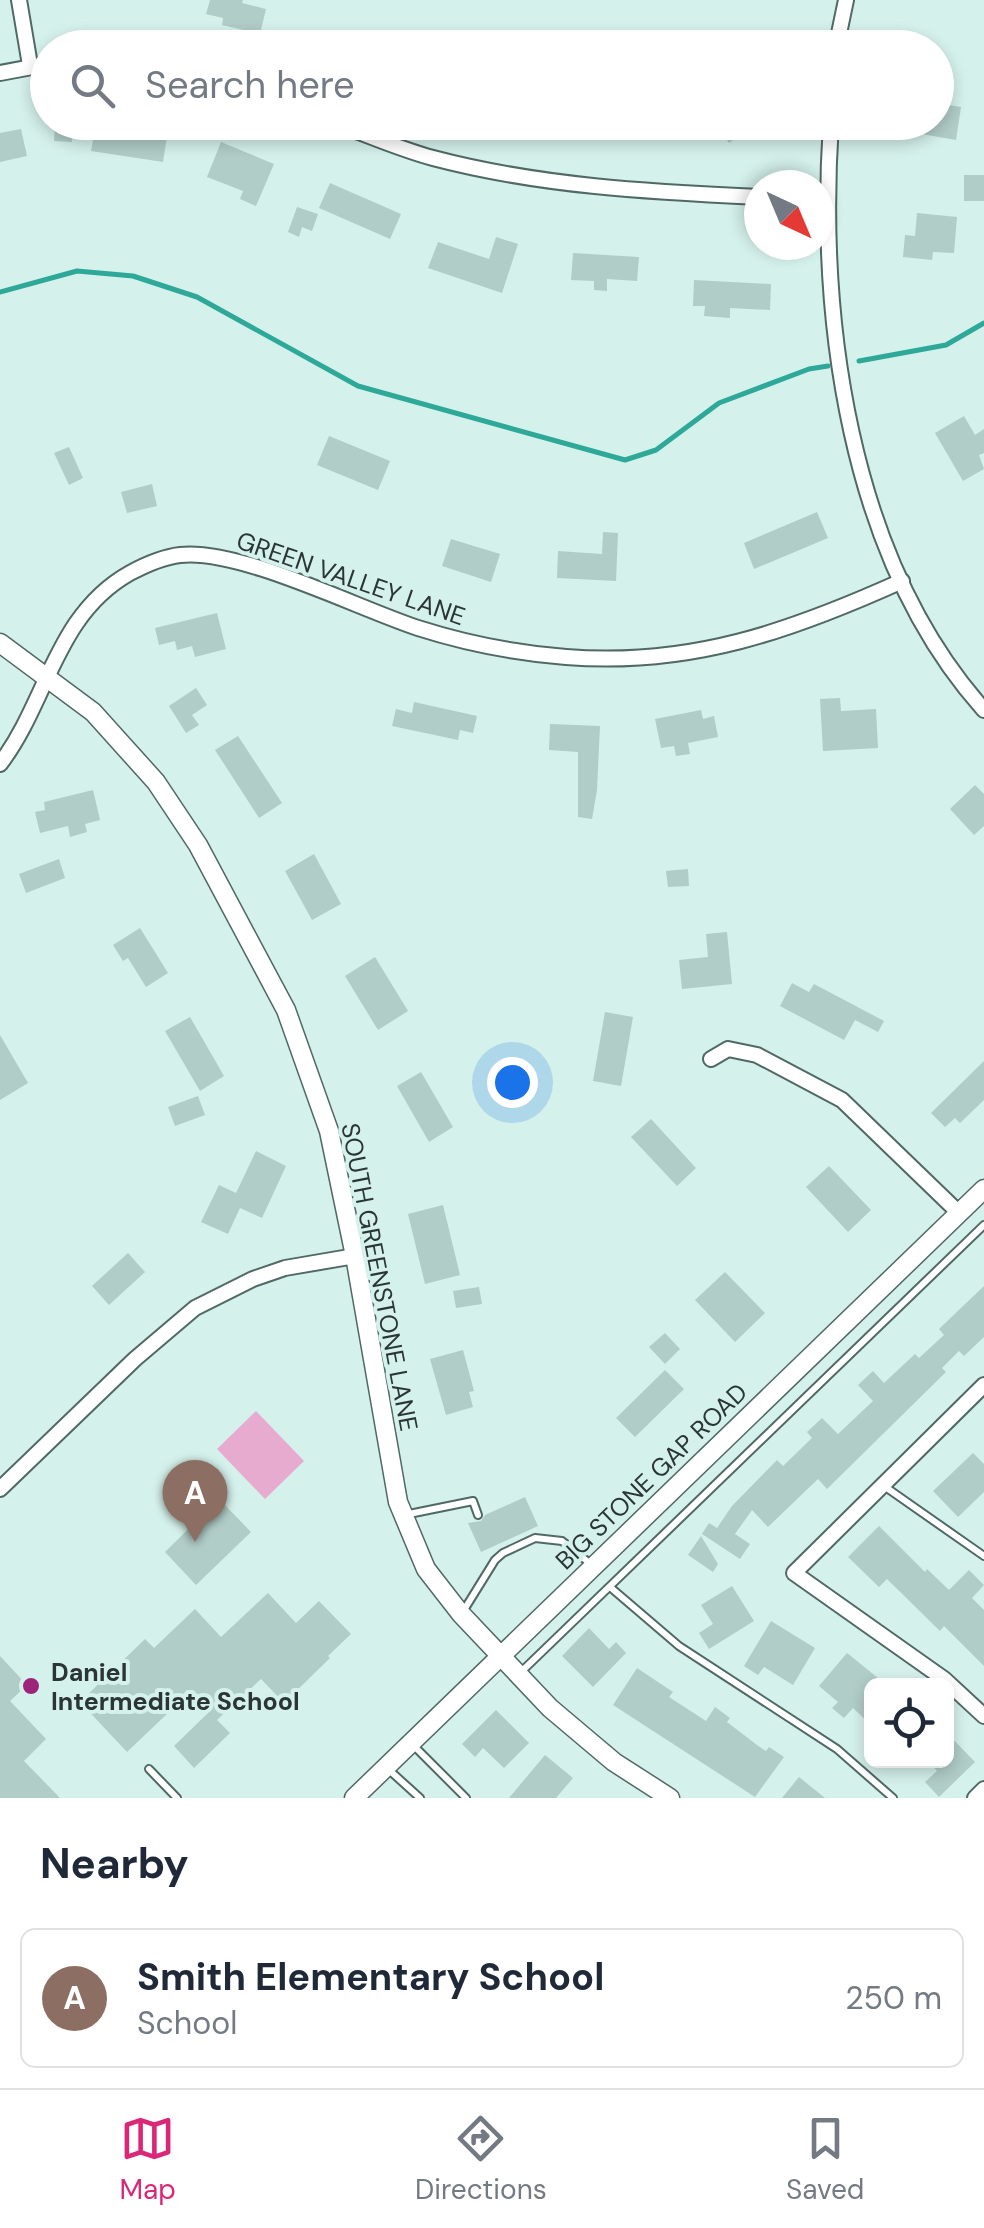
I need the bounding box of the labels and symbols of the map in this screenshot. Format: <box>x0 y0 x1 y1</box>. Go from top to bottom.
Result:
north arrow <box>744 170 834 260</box>
street label: GREEN VALLEY LANE <box>232 524 470 633</box>
your location <box>487 1057 538 1108</box>
street label: SOUTH GREENSTONE LANE <box>333 1120 426 1434</box>
street label: BIG STONE GAP ROAD <box>548 1376 754 1577</box>
pin: A <box>162 1460 228 1542</box>
place label: Daniel Intermediate School <box>51 1656 300 1718</box>
marker: Daniel Intermediate School <box>20 1675 42 1697</box>

